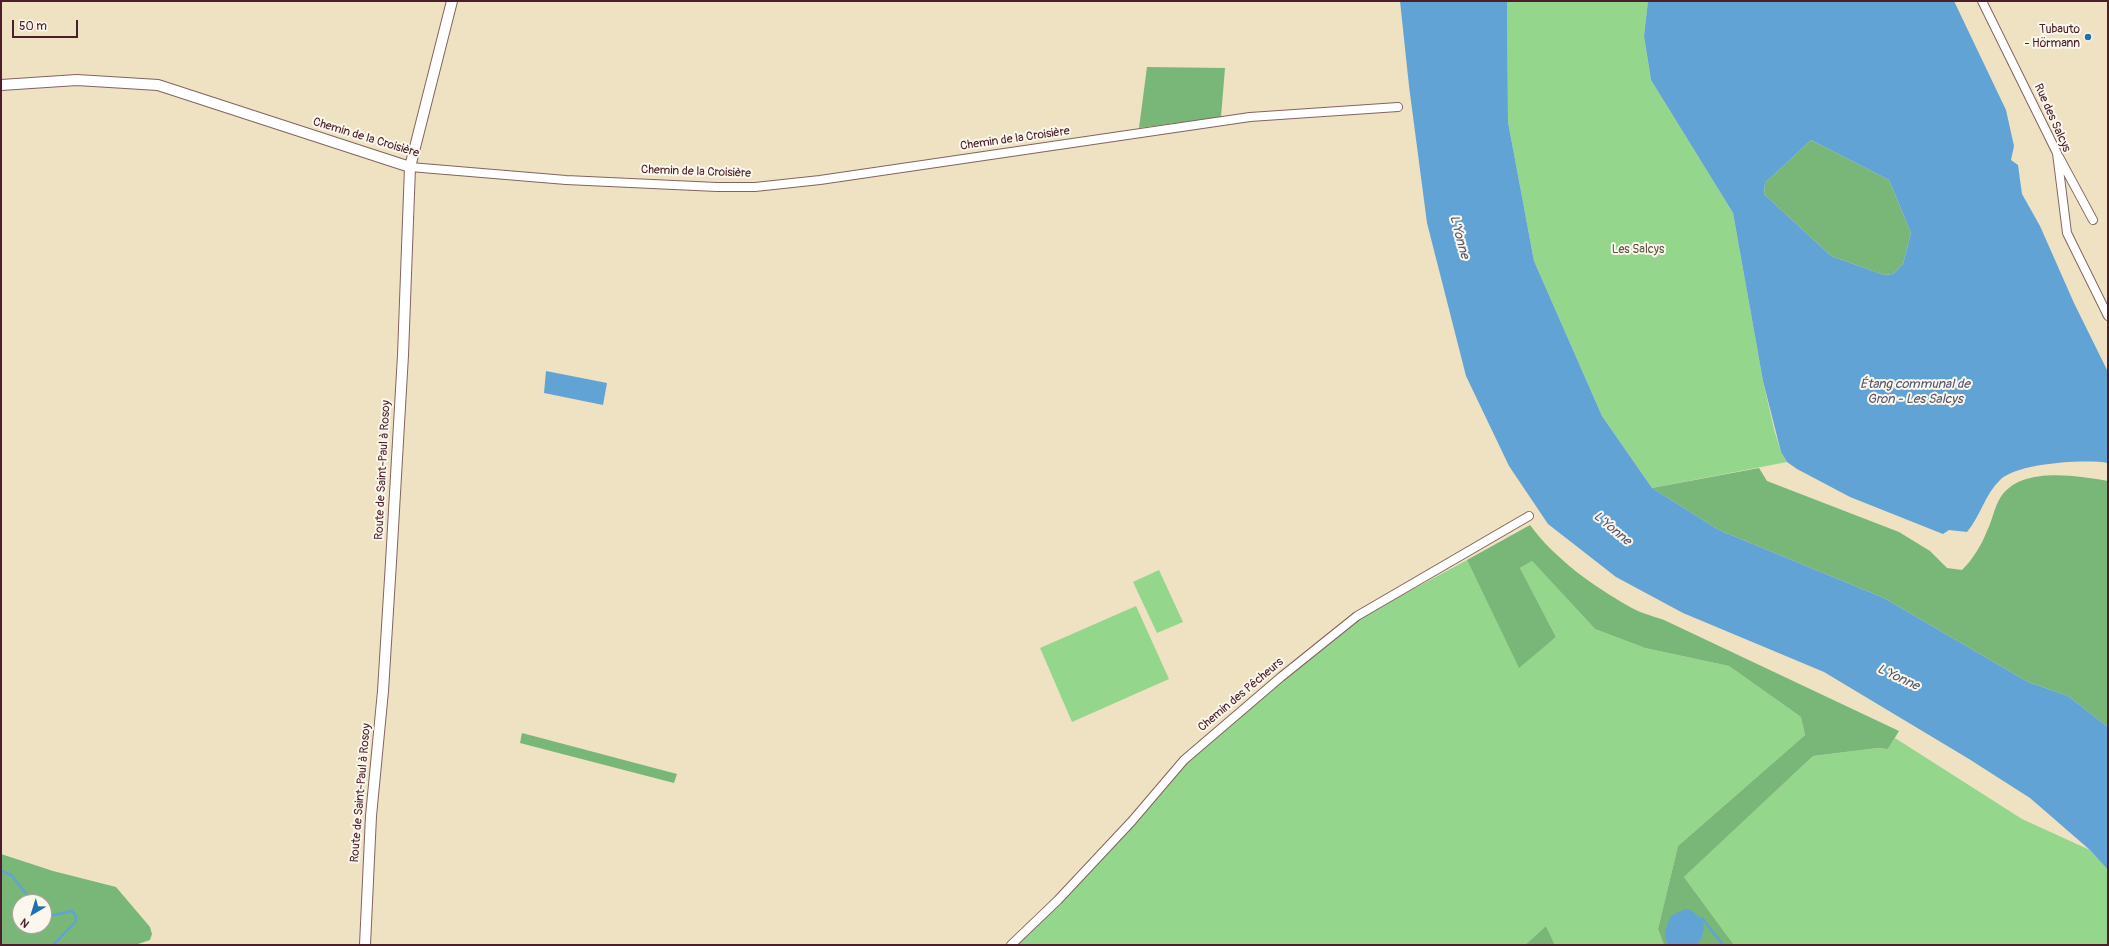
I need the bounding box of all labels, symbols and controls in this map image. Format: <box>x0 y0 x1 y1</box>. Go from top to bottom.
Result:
scale bar <box>14 12 80 38</box>
text: 50 m <box>19 19 47 34</box>
place label: Tubauto - Hörmann <box>2024 23 2080 51</box>
marker: Tubauto - Hörmann <box>2083 32 2093 42</box>
street label: Rue des Salcys <box>2030 82 2074 154</box>
street label: Chemin de la Croisière <box>311 115 421 161</box>
street label: Chemin de la Croisière <box>959 124 1071 154</box>
street label: Chemin de la Croisière <box>641 163 751 181</box>
water label: L'Yonne <box>1446 214 1472 260</box>
park label: Les Salcys <box>1612 243 1664 257</box>
water label: Étang communal de Gron - Les Salcys <box>1860 377 1970 408</box>
street label: Route de Saint-Paul à Rosoy <box>372 400 394 540</box>
water label: L'Yonne <box>1590 509 1634 549</box>
street label: Chemin des Pêcheurs <box>1195 655 1287 735</box>
water label: L'Yonne <box>1875 662 1921 694</box>
street label: Route de Saint-Paul à Rosoy <box>348 723 374 863</box>
north arrow <box>12 894 52 934</box>
text: N <box>18 916 32 930</box>

